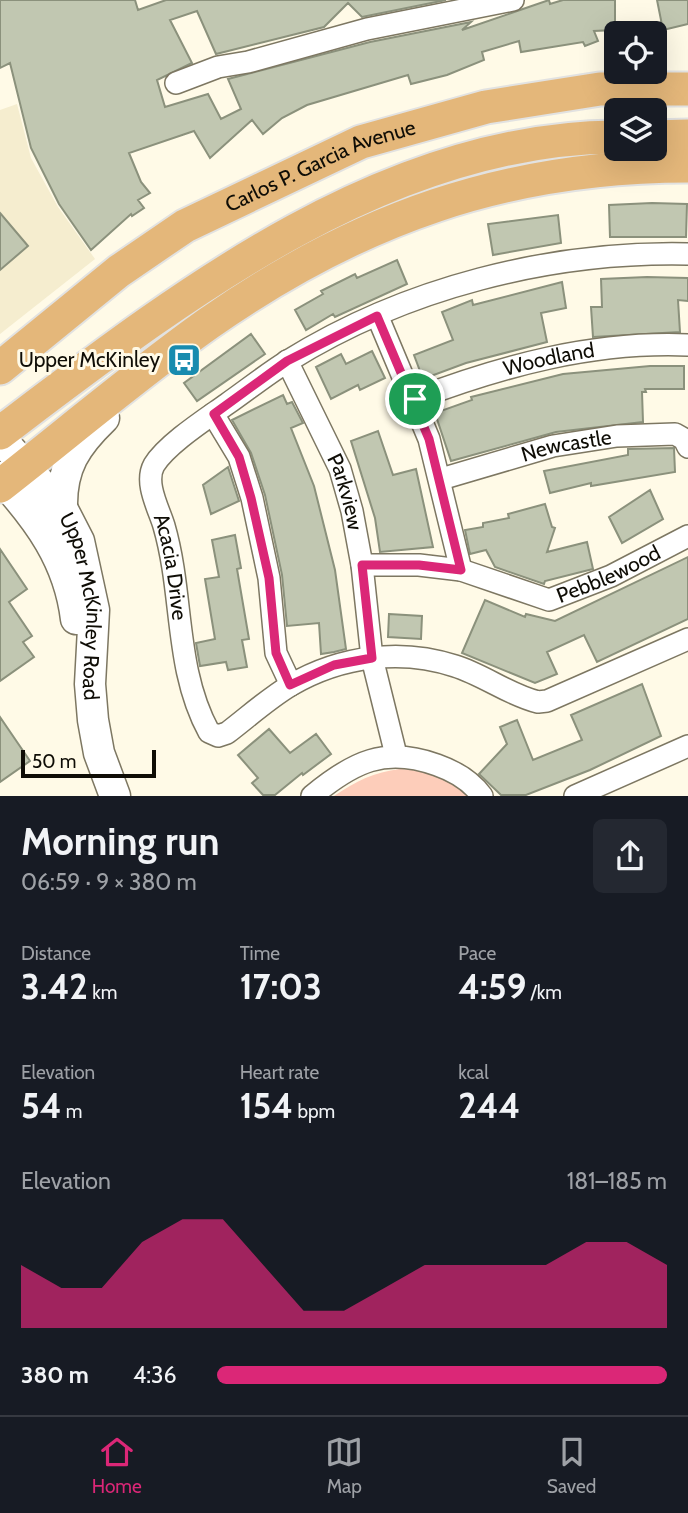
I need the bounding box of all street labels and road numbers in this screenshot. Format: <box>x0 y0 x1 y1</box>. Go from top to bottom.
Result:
street label: Carlos P. Garcia Avenue <box>221 114 418 217</box>
street label: Woodland <box>501 337 596 381</box>
street label: Newcastle <box>518 424 613 467</box>
street label: Parkview <box>322 449 368 532</box>
street label: Upper McKinley Road <box>54 508 107 701</box>
street label: Acacia Drive <box>149 510 193 622</box>
street label: Pebblewood <box>553 540 664 608</box>

